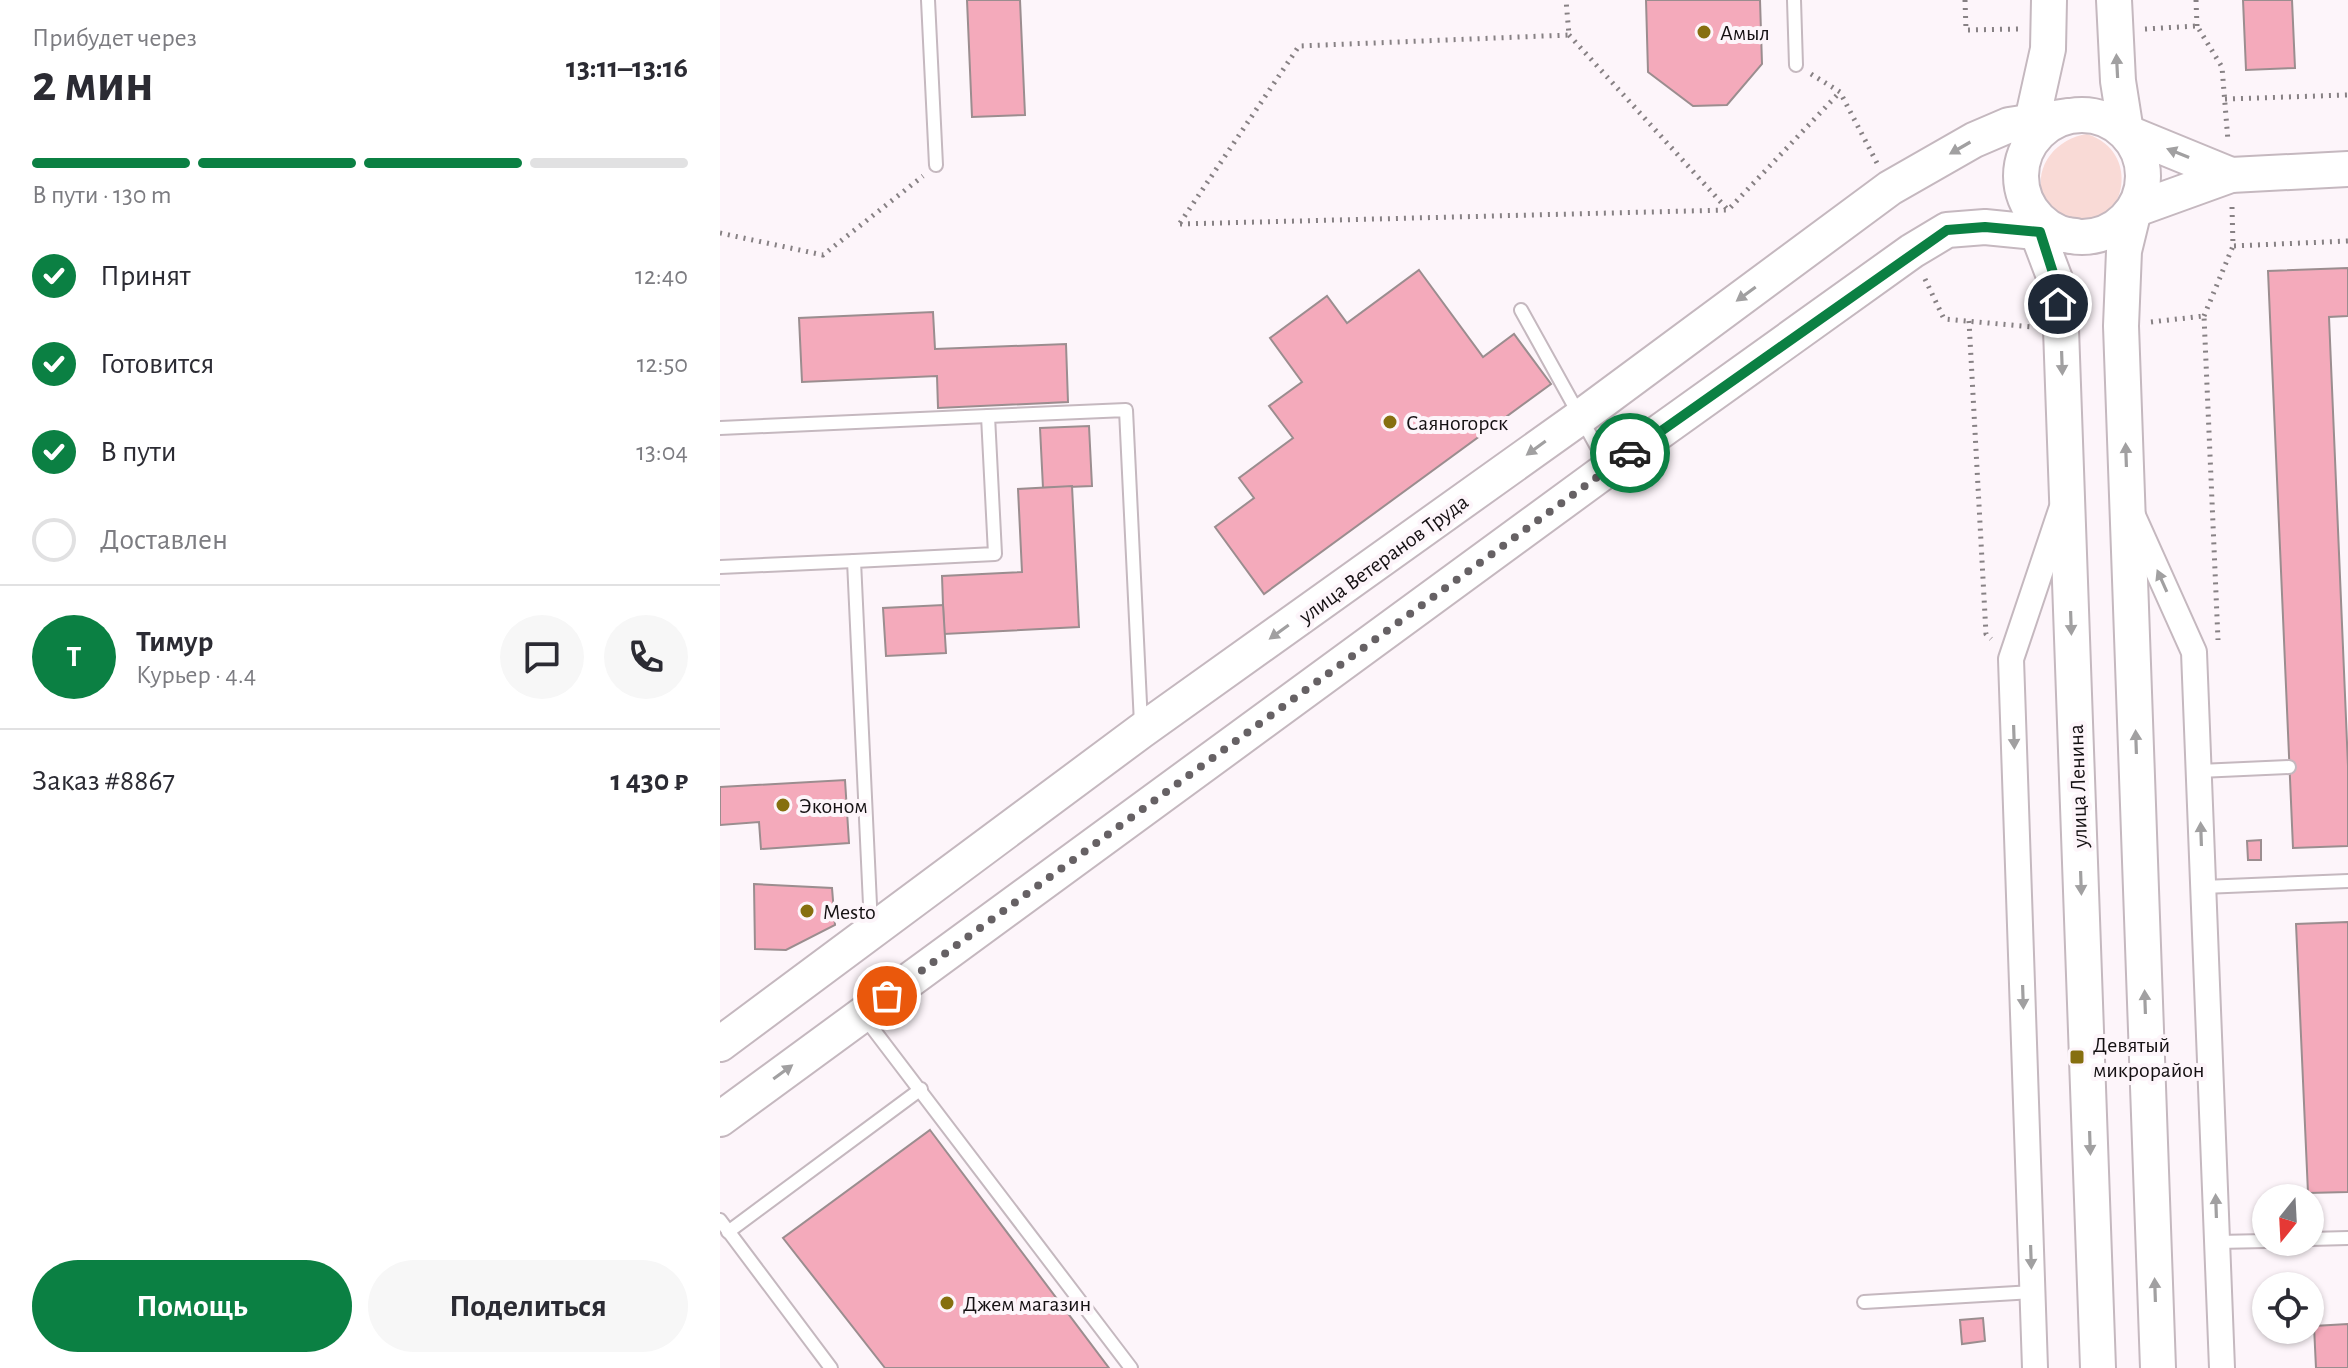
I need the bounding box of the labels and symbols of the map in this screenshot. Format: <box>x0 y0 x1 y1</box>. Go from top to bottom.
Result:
place label: Амыл <box>1720 22 1770 44</box>
marker: Амыл <box>1695 23 1713 41</box>
one-way arrow <box>2110 53 2123 78</box>
one-way arrow <box>1949 141 1971 155</box>
one-way arrow <box>2167 147 2190 160</box>
pin <box>2024 270 2092 338</box>
one-way arrow <box>1736 286 1756 302</box>
one-way arrow <box>2055 351 2068 376</box>
place label: Саяногорск <box>1406 412 1508 434</box>
marker: Саяногорск <box>1381 413 1399 431</box>
courier <box>1590 413 1670 493</box>
one-way arrow <box>1526 440 1547 455</box>
one-way arrow <box>2119 442 2132 467</box>
street label: улица Ветеранов Труда <box>1294 490 1472 628</box>
one-way arrow <box>2156 570 2169 593</box>
one-way arrow <box>2064 611 2077 636</box>
one-way arrow <box>1269 624 1290 639</box>
street label: улица Ленина <box>2065 724 2091 849</box>
one-way arrow <box>2008 725 2021 750</box>
one-way arrow <box>2129 729 2142 754</box>
place label: Эконом <box>799 795 868 817</box>
marker: Эконом <box>774 796 792 814</box>
one-way arrow <box>2195 821 2207 846</box>
one-way arrow <box>2074 871 2087 896</box>
place label: Mesto <box>823 901 876 923</box>
marker: Mesto <box>798 902 816 920</box>
pin <box>853 962 921 1030</box>
one-way arrow <box>2017 985 2030 1010</box>
one-way arrow <box>2138 989 2151 1014</box>
place label: Девятый микрорайон <box>2093 1034 2205 1081</box>
marker: Девятый микрорайон <box>2068 1048 2086 1066</box>
one-way arrow <box>773 1065 793 1081</box>
one-way arrow <box>2084 1131 2097 1156</box>
north arrow <box>2252 1184 2324 1256</box>
one-way arrow <box>2209 1193 2222 1218</box>
one-way arrow <box>2025 1245 2038 1270</box>
one-way arrow <box>2148 1277 2161 1302</box>
place label: Джем магазин <box>963 1293 1091 1315</box>
marker: Джем магазин <box>938 1294 956 1312</box>

